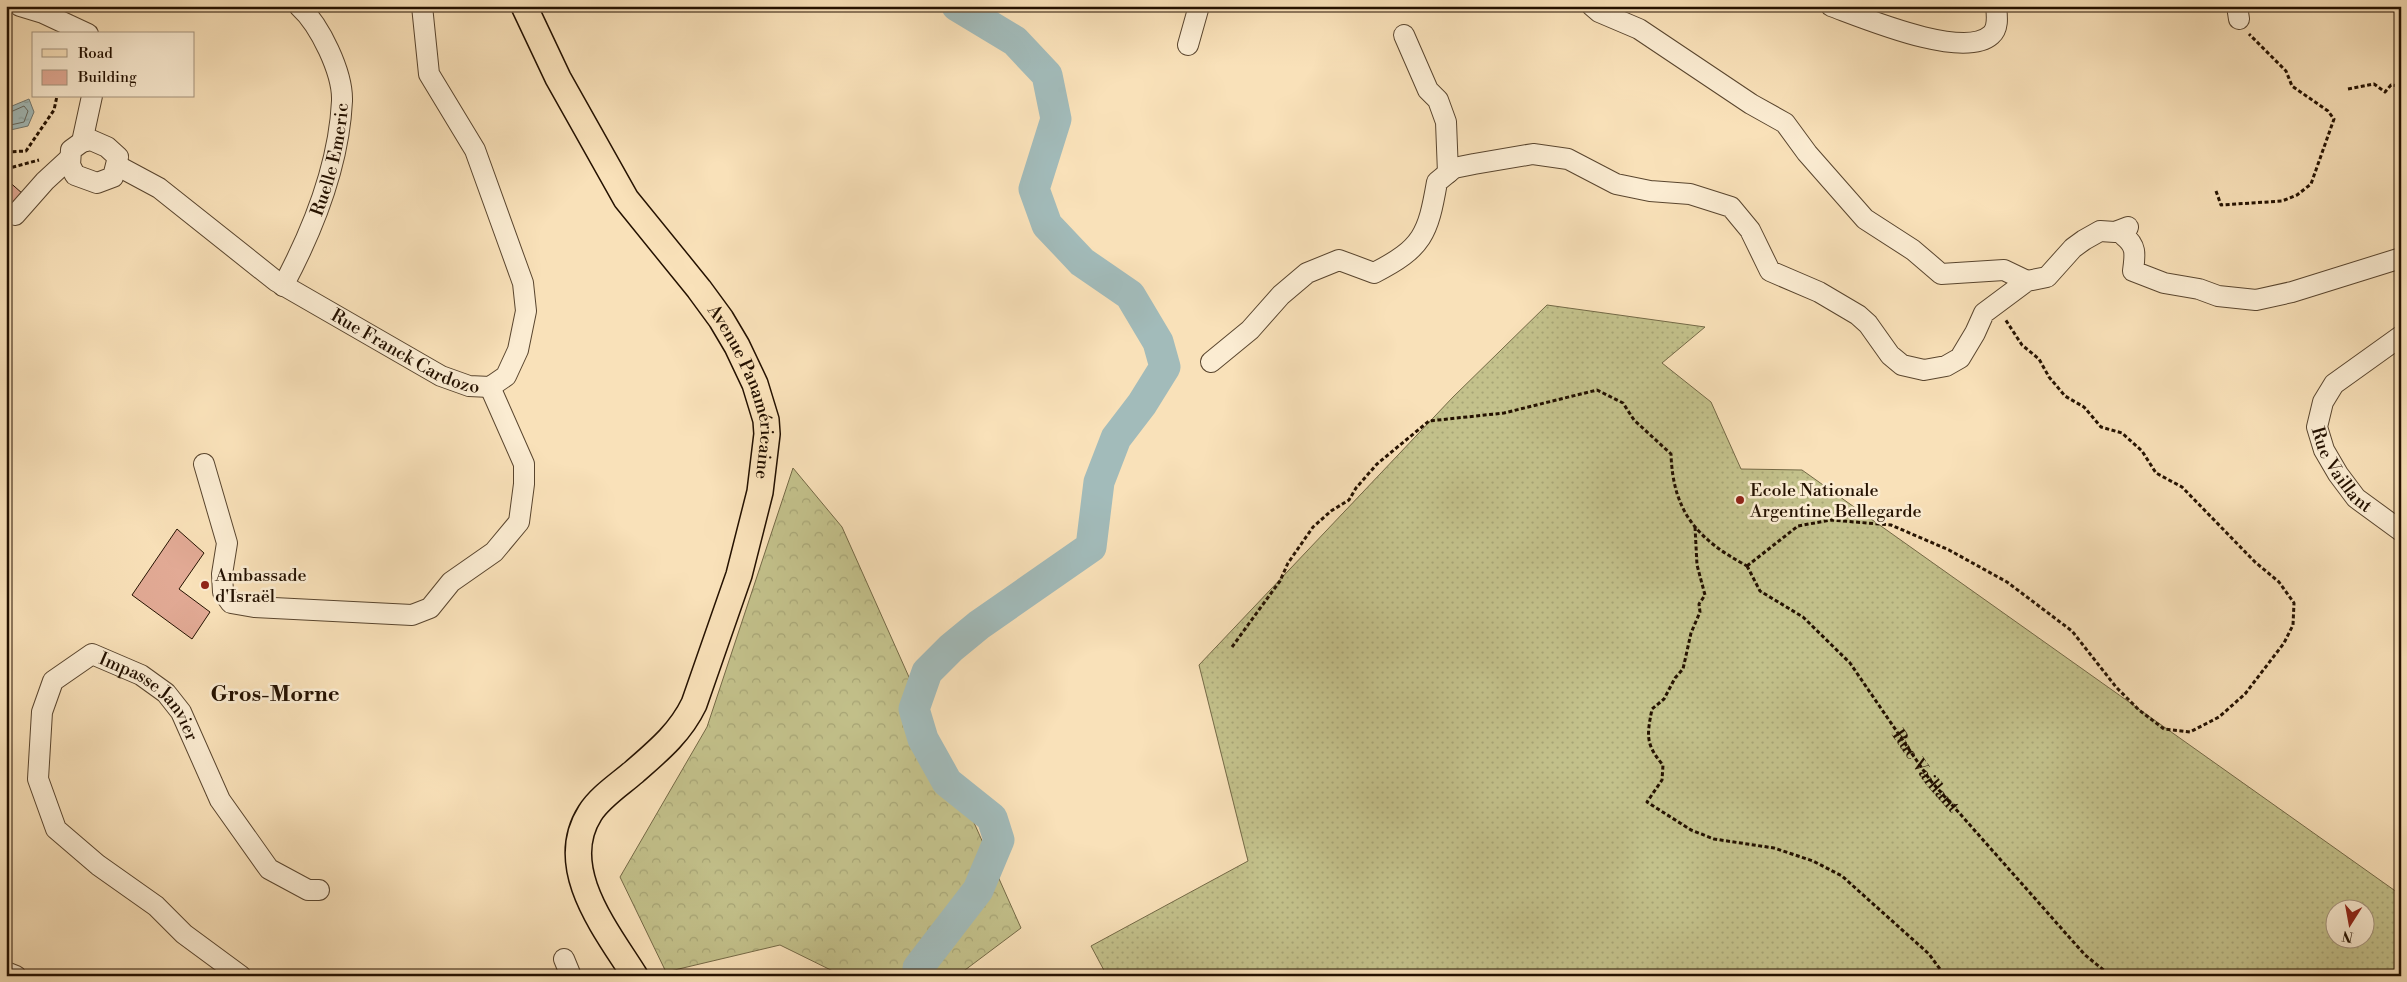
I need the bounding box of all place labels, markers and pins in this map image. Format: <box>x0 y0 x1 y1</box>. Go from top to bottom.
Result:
place label: Ecole Nationale Argentine Bellegarde <box>1749 479 1922 523</box>
marker: Ecole Nationale Argentine Bellegarde <box>1734 494 1746 506</box>
place label: Ambassade d'Israël <box>214 564 307 608</box>
marker: Ambassade d'Israël <box>199 579 211 591</box>

